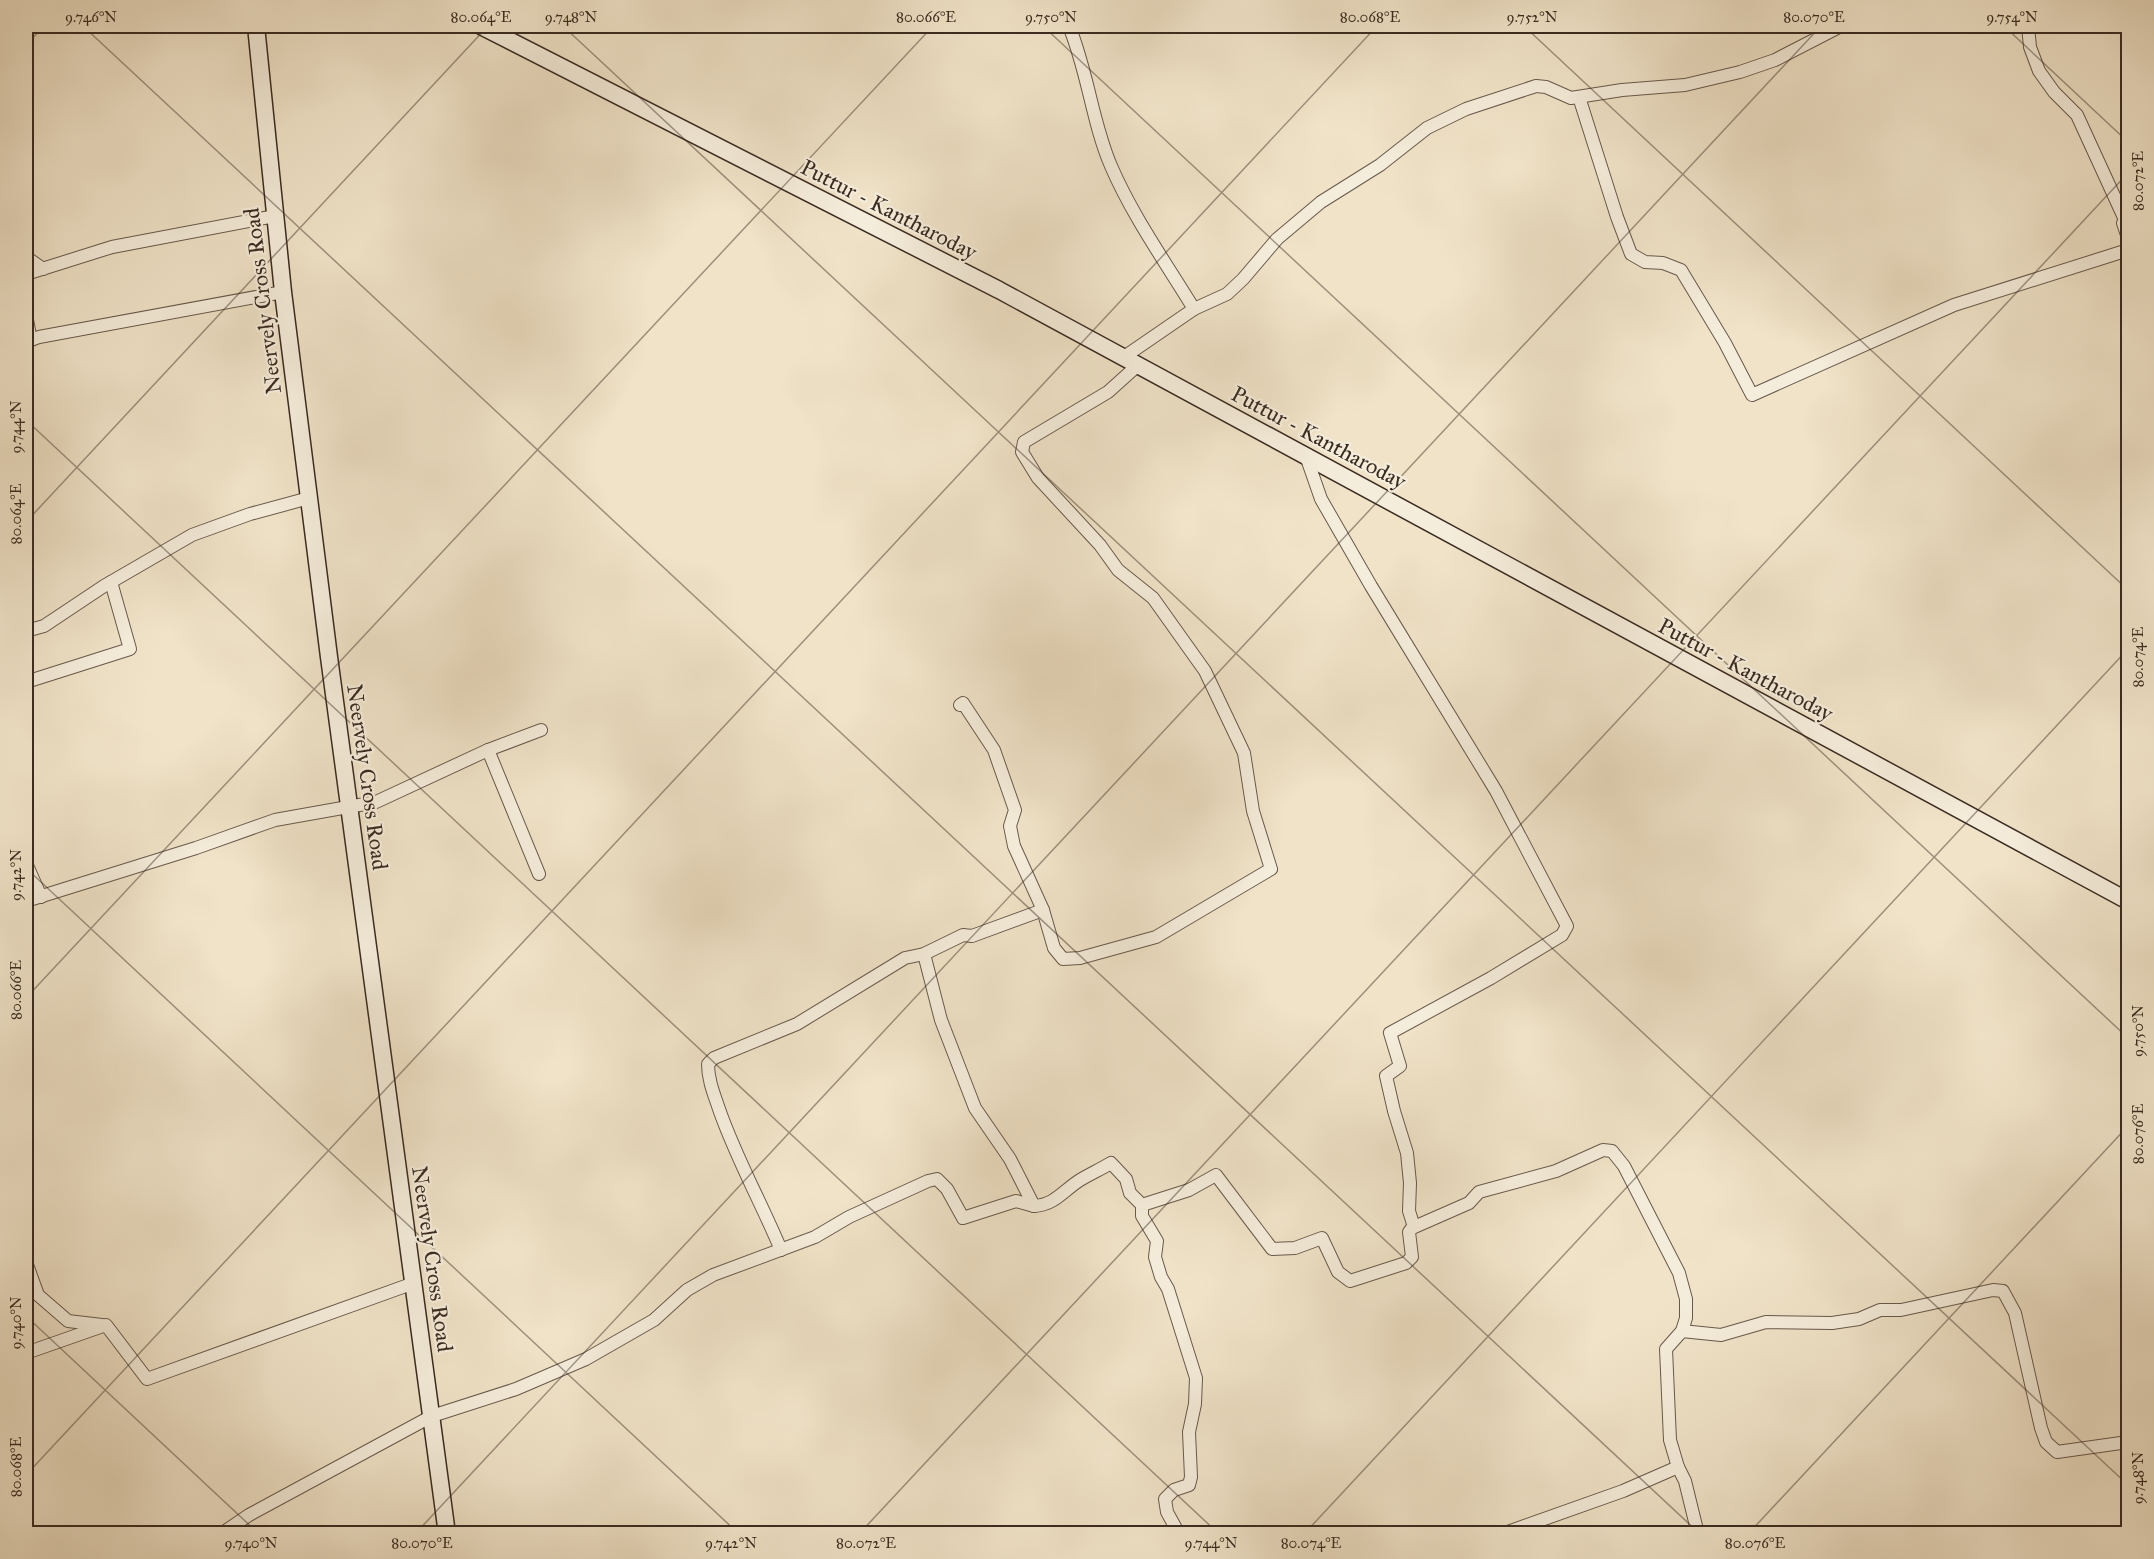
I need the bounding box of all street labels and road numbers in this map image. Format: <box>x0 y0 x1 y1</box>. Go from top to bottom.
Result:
street label: Puttur - Kantharoday <box>796 153 982 266</box>
street label: Neervely Cross Road <box>238 206 287 396</box>
street label: Puttur - Kantharoday <box>1227 380 1411 495</box>
street label: Puttur - Kantharoday <box>1654 612 1838 727</box>
street label: Neervely Cross Road <box>341 682 394 872</box>
street label: Neervely Cross Road <box>406 1164 459 1354</box>

